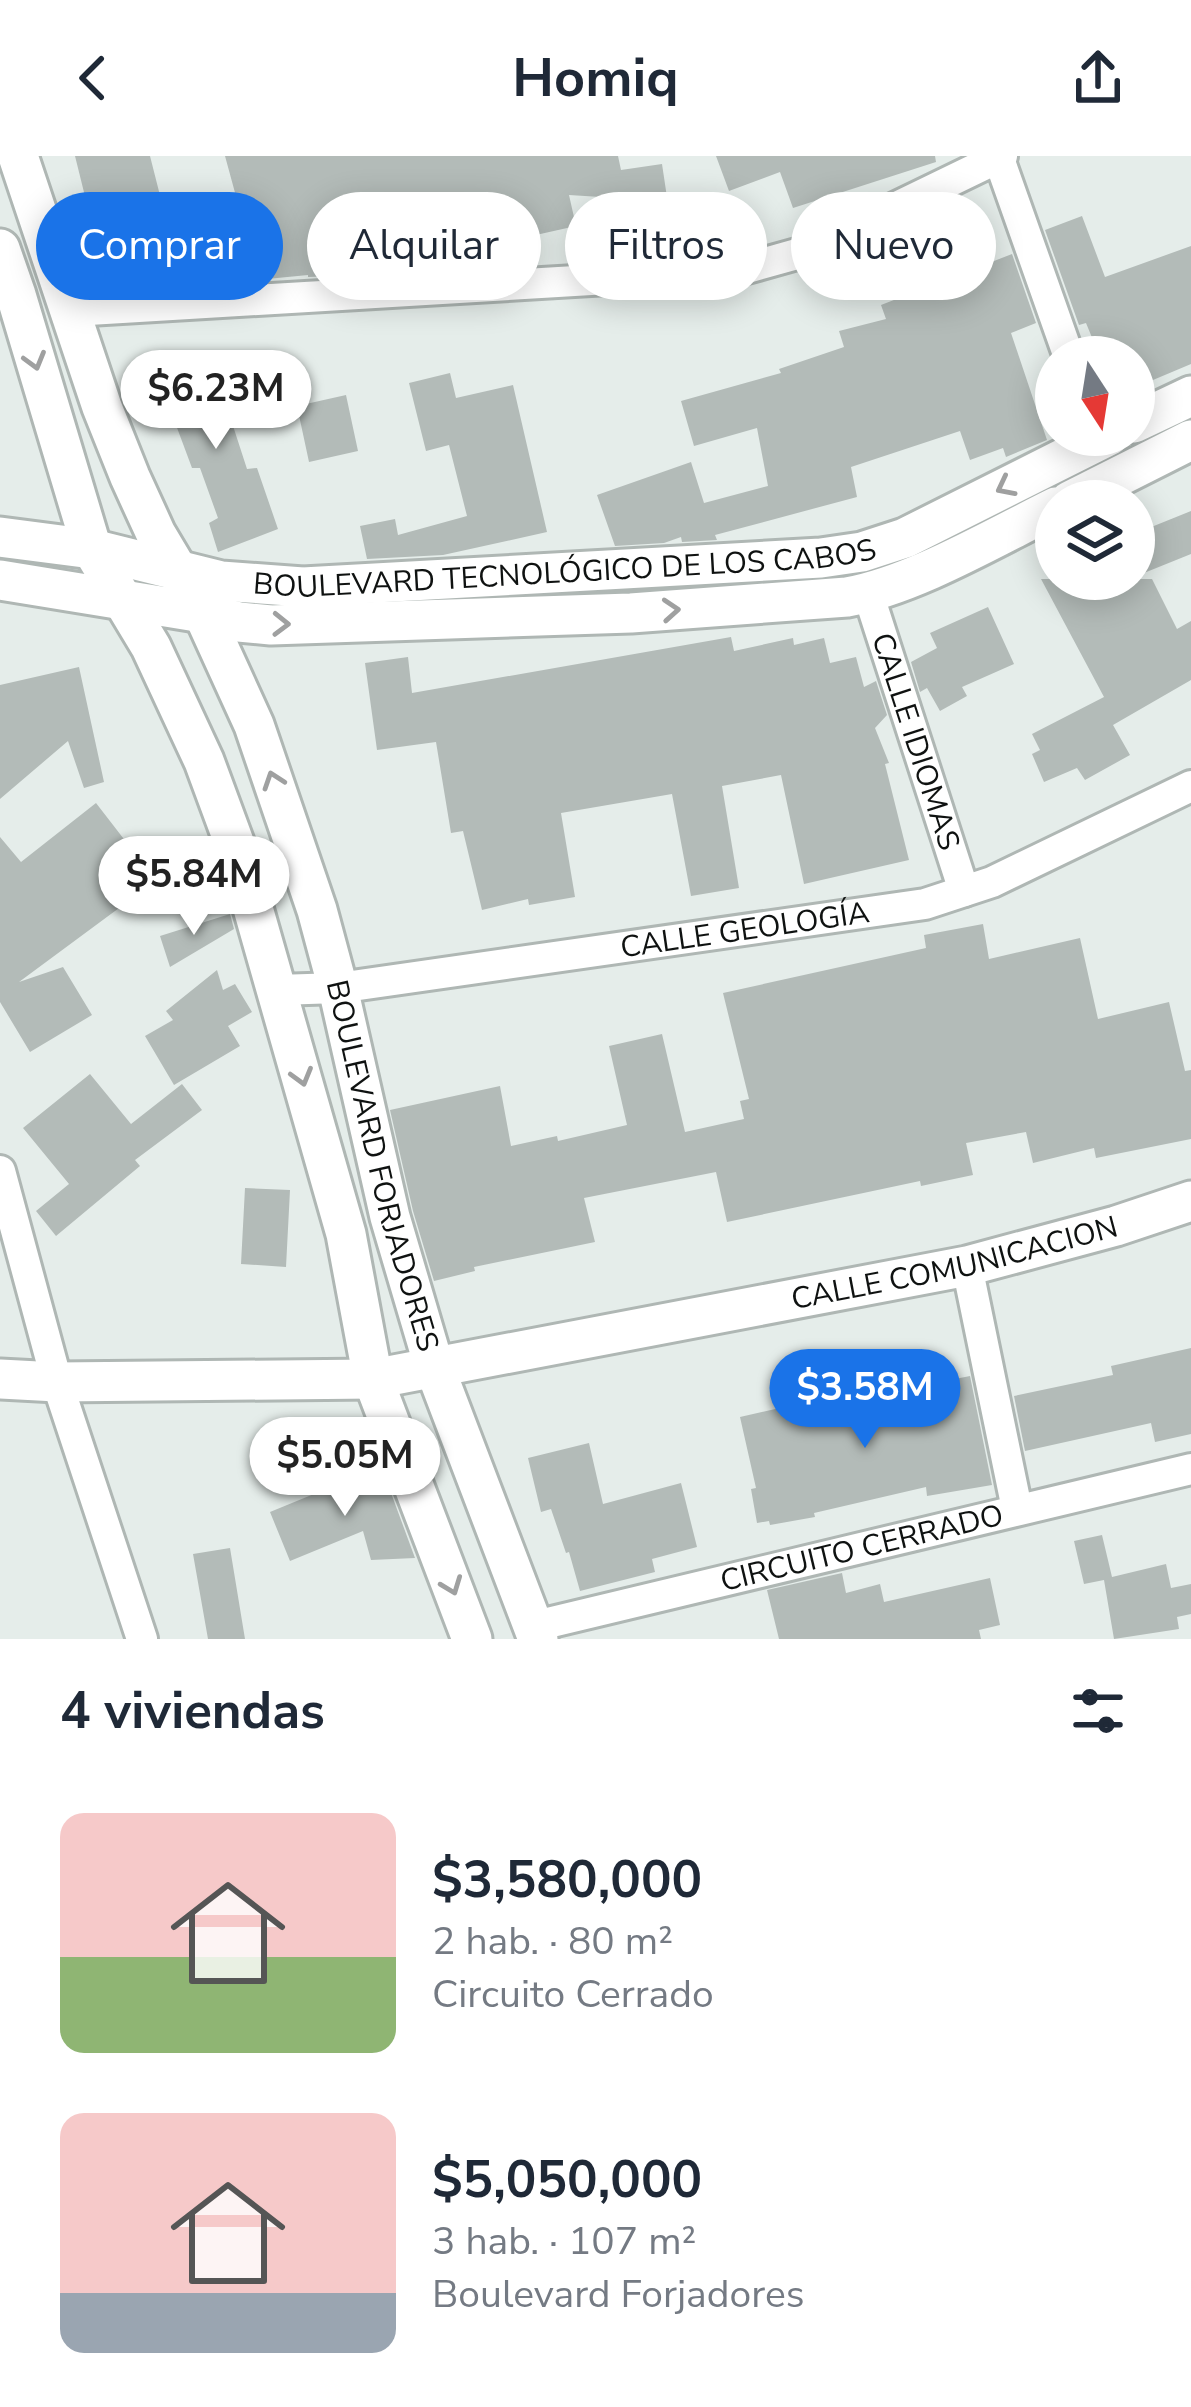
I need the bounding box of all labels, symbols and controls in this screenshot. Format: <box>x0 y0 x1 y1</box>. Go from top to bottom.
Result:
text: Homiq <box>512 41 679 115</box>
icon: back <box>60 45 126 111</box>
icon: share <box>1065 45 1131 111</box>
chip: Comprar <box>36 192 283 300</box>
chip: Alquilar <box>307 192 541 300</box>
chip: Filtros <box>565 192 767 300</box>
chip: Nuevo <box>791 192 996 300</box>
north arrow <box>1035 336 1155 456</box>
map controls <box>1035 336 1155 600</box>
one-way arrow <box>21 350 46 371</box>
pin: $6.23M <box>118 350 314 452</box>
text: $6.23M <box>147 362 285 415</box>
one-way arrow <box>996 473 1018 496</box>
button: layers <box>1035 480 1155 600</box>
street label: BOULEVARD TECNOLÓGICO DE LOS CABOS <box>252 528 881 608</box>
one-way arrow <box>662 598 681 623</box>
one-way arrow <box>272 611 291 637</box>
street label: CALLE IDIOMAS <box>862 628 970 855</box>
one-way arrow <box>263 771 287 792</box>
pin: $5.84M <box>96 836 292 938</box>
text: $5.84M <box>125 848 263 901</box>
street label: CALLE GEOLOGÍA <box>618 892 872 968</box>
street label: BOULEVARD FORJADORES <box>316 976 449 1356</box>
one-way arrow <box>288 1066 313 1087</box>
street label: CALLE COMUNICACION <box>788 1206 1122 1320</box>
pin: $3.58M <box>767 1349 963 1451</box>
text: $3.58M <box>796 1361 934 1414</box>
pin: $5.05M <box>247 1417 443 1519</box>
text: $5.05M <box>276 1429 414 1482</box>
street label: CIRCUITO CERRADO <box>716 1494 1007 1601</box>
one-way arrow <box>437 1574 462 1595</box>
text: 4 viviendas <box>60 1676 325 1746</box>
icon: filters <box>1065 1678 1131 1744</box>
text: $3,580,000 <box>432 1845 702 1915</box>
icon: home <box>156 1861 300 2005</box>
text: 2 hab. · 80 m² <box>432 1915 673 1968</box>
text: Circuito Cerrado <box>432 1968 714 2021</box>
text: $5,050,000 <box>432 2145 702 2215</box>
icon: home <box>156 2161 300 2305</box>
text: 3 hab. · 107 m² <box>432 2215 696 2268</box>
text: Boulevard Forjadores <box>432 2268 804 2321</box>

